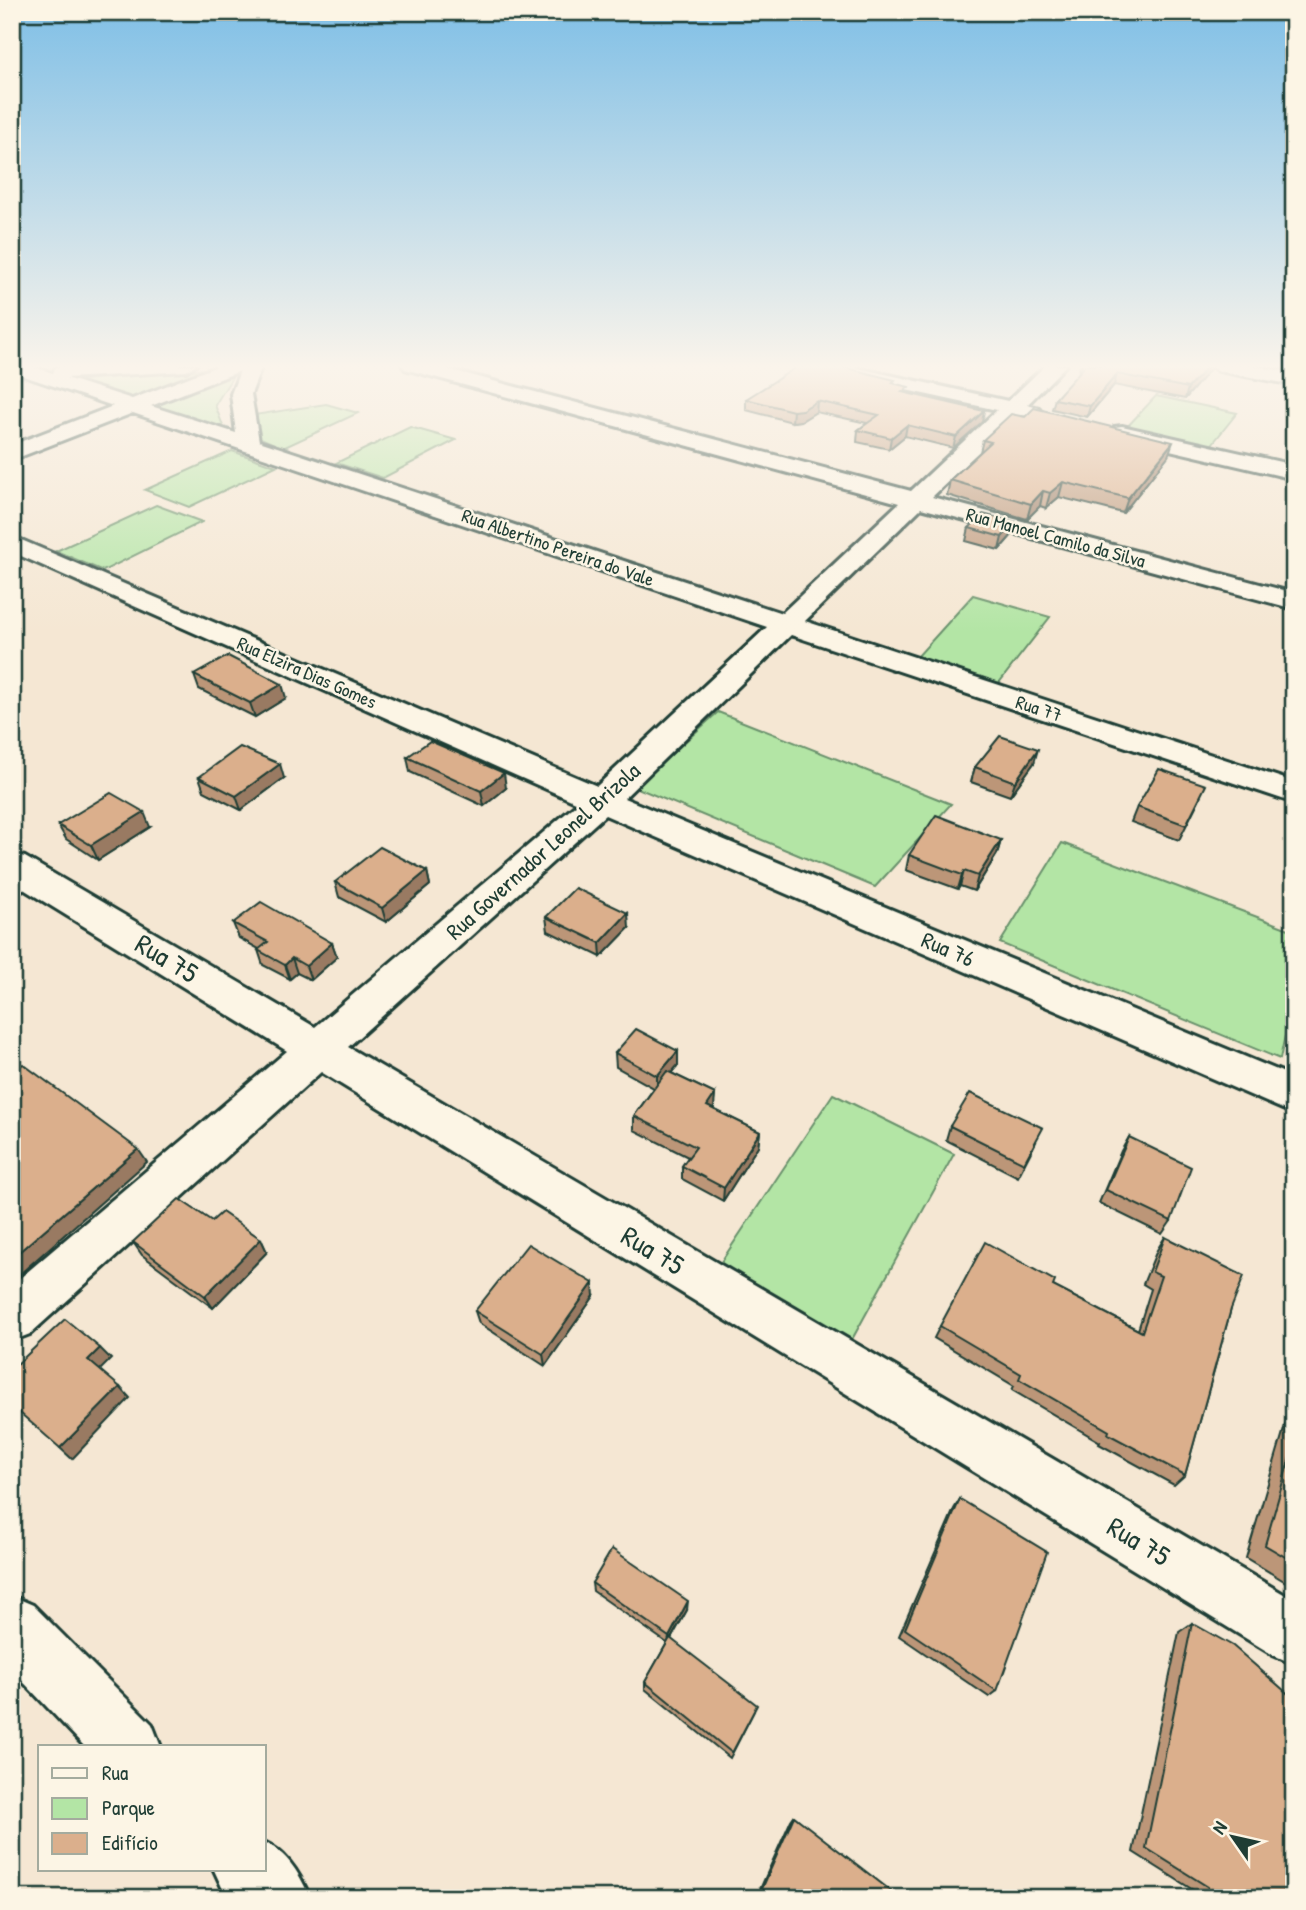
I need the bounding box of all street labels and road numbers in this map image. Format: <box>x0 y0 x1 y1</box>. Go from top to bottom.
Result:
street label: Rua Manoel Camilo da Silva <box>964 501 1149 574</box>
street label: Rua Albertino Pereira do Vale <box>458 502 658 592</box>
street label: Rua Elzira Dias Gomes <box>233 630 381 714</box>
street label: Rua 77 <box>1013 688 1065 728</box>
street label: Rua Governador Leonel Brizola <box>439 755 646 946</box>
street label: Rua 75 <box>128 924 206 992</box>
street label: Rua 76 <box>917 924 979 973</box>
street label: Rua 75 <box>614 1216 692 1284</box>
street label: Rua 75 <box>1100 1507 1178 1575</box>

